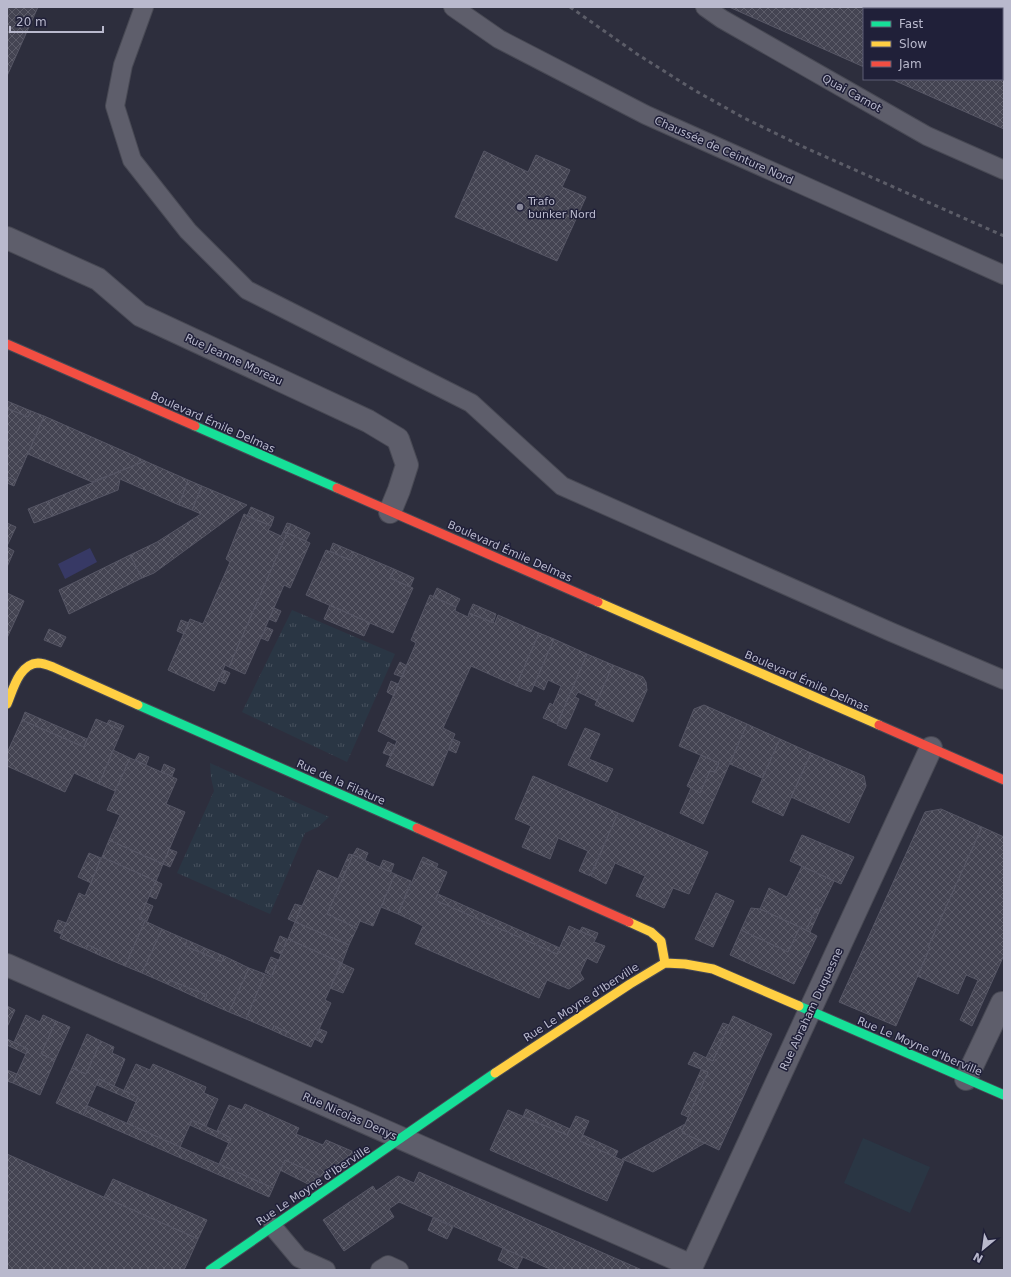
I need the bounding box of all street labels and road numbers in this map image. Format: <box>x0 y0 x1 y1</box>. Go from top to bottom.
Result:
street label: Quai Carnot <box>820 72 884 115</box>
street label: Chaussée de Ceinture Nord <box>652 114 795 187</box>
street label: Rue Jeanne Moreau <box>183 331 285 388</box>
street label: Boulevard Émile Delmas <box>149 389 277 456</box>
street label: Boulevard Émile Delmas <box>446 518 574 585</box>
street label: Boulevard Émile Delmas <box>743 648 871 715</box>
street label: Rue de la Filature <box>294 757 387 808</box>
street label: Rue Abraham Duquesne <box>777 946 846 1073</box>
street label: Rue Le Moyne d'Iberville <box>521 960 641 1045</box>
street label: Rue Le Moyne d'Iberville <box>855 1014 984 1079</box>
street label: Rue Nicolas Denys <box>301 1090 399 1143</box>
street label: Rue Le Moyne d'Iberville <box>254 1142 373 1228</box>

